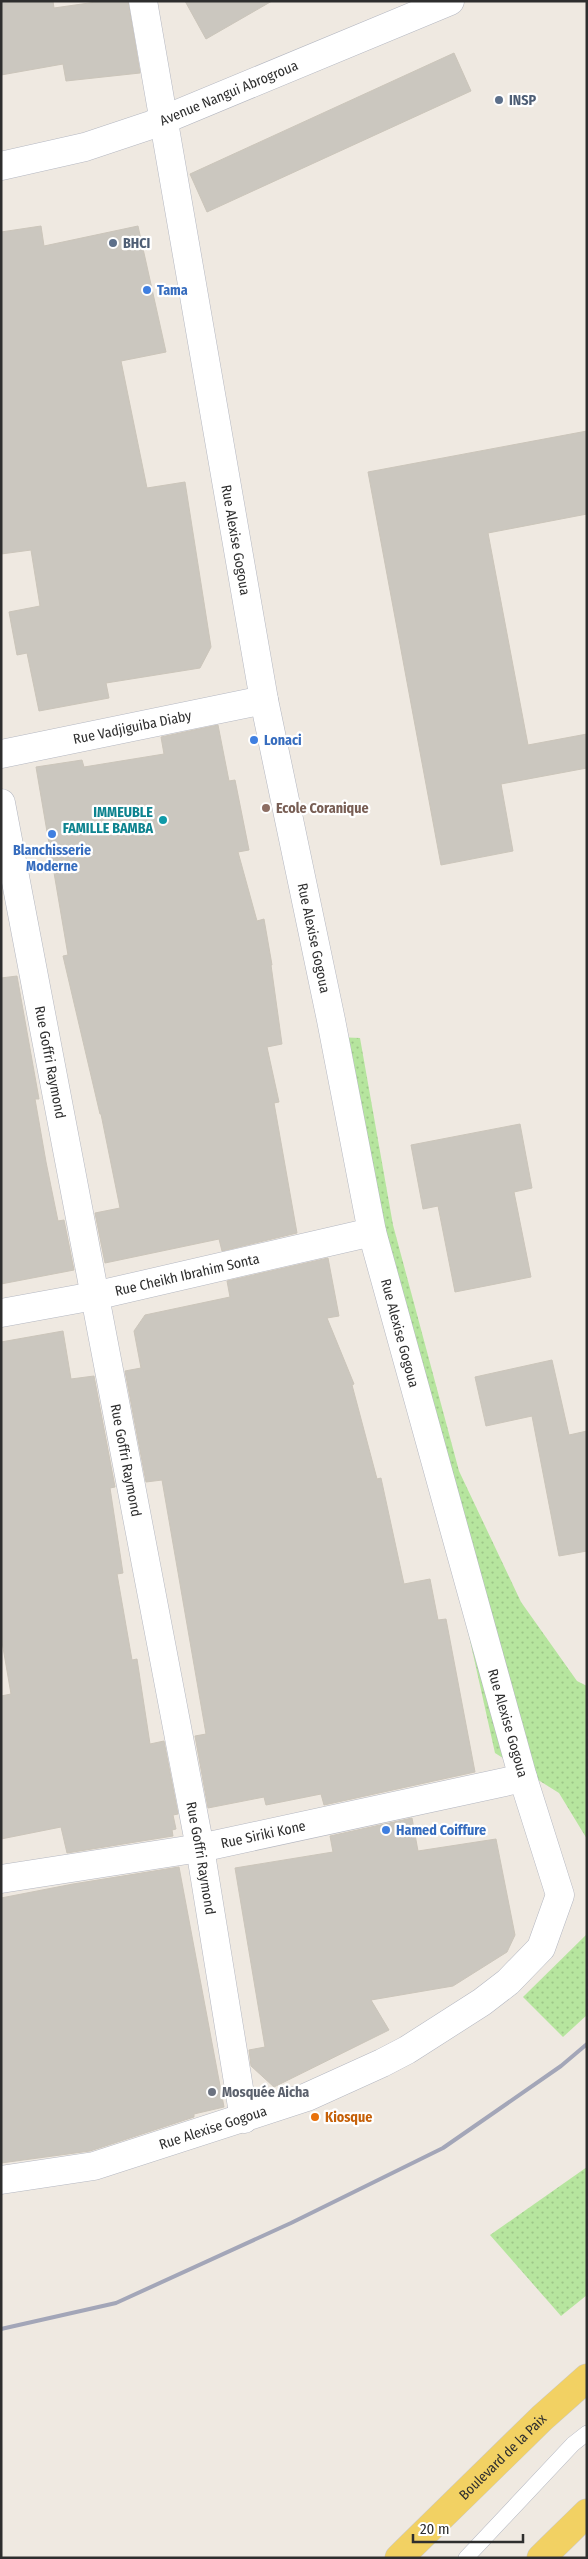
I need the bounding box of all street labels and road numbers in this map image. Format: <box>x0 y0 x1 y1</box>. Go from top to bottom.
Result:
street label: Avenue Nangui Abrogroua <box>157 57 301 129</box>
street label: Rue Alexise Gogoua <box>217 483 254 597</box>
street label: Rue Vadjiguiba Diaby <box>72 707 194 748</box>
street label: Rue Alexise Gogoua <box>294 882 334 995</box>
street label: Rue Goffri Raymond <box>31 1005 69 1120</box>
street label: Rue Cheikh Ibrahim Sonta <box>113 1250 261 1300</box>
street label: Rue Alexise Gogoua <box>377 1277 422 1390</box>
street label: Rue Goffri Raymond <box>107 1403 145 1518</box>
street label: Rue Alexise Gogoua <box>484 1667 531 1779</box>
street label: Rue Goffri Raymond <box>182 1800 219 1916</box>
street label: Rue Siriki Kone <box>219 1817 307 1852</box>
street label: Rue Alexise Gogoua <box>157 2103 269 2153</box>
street label: Boulevard de la Paix <box>456 2410 551 2504</box>

